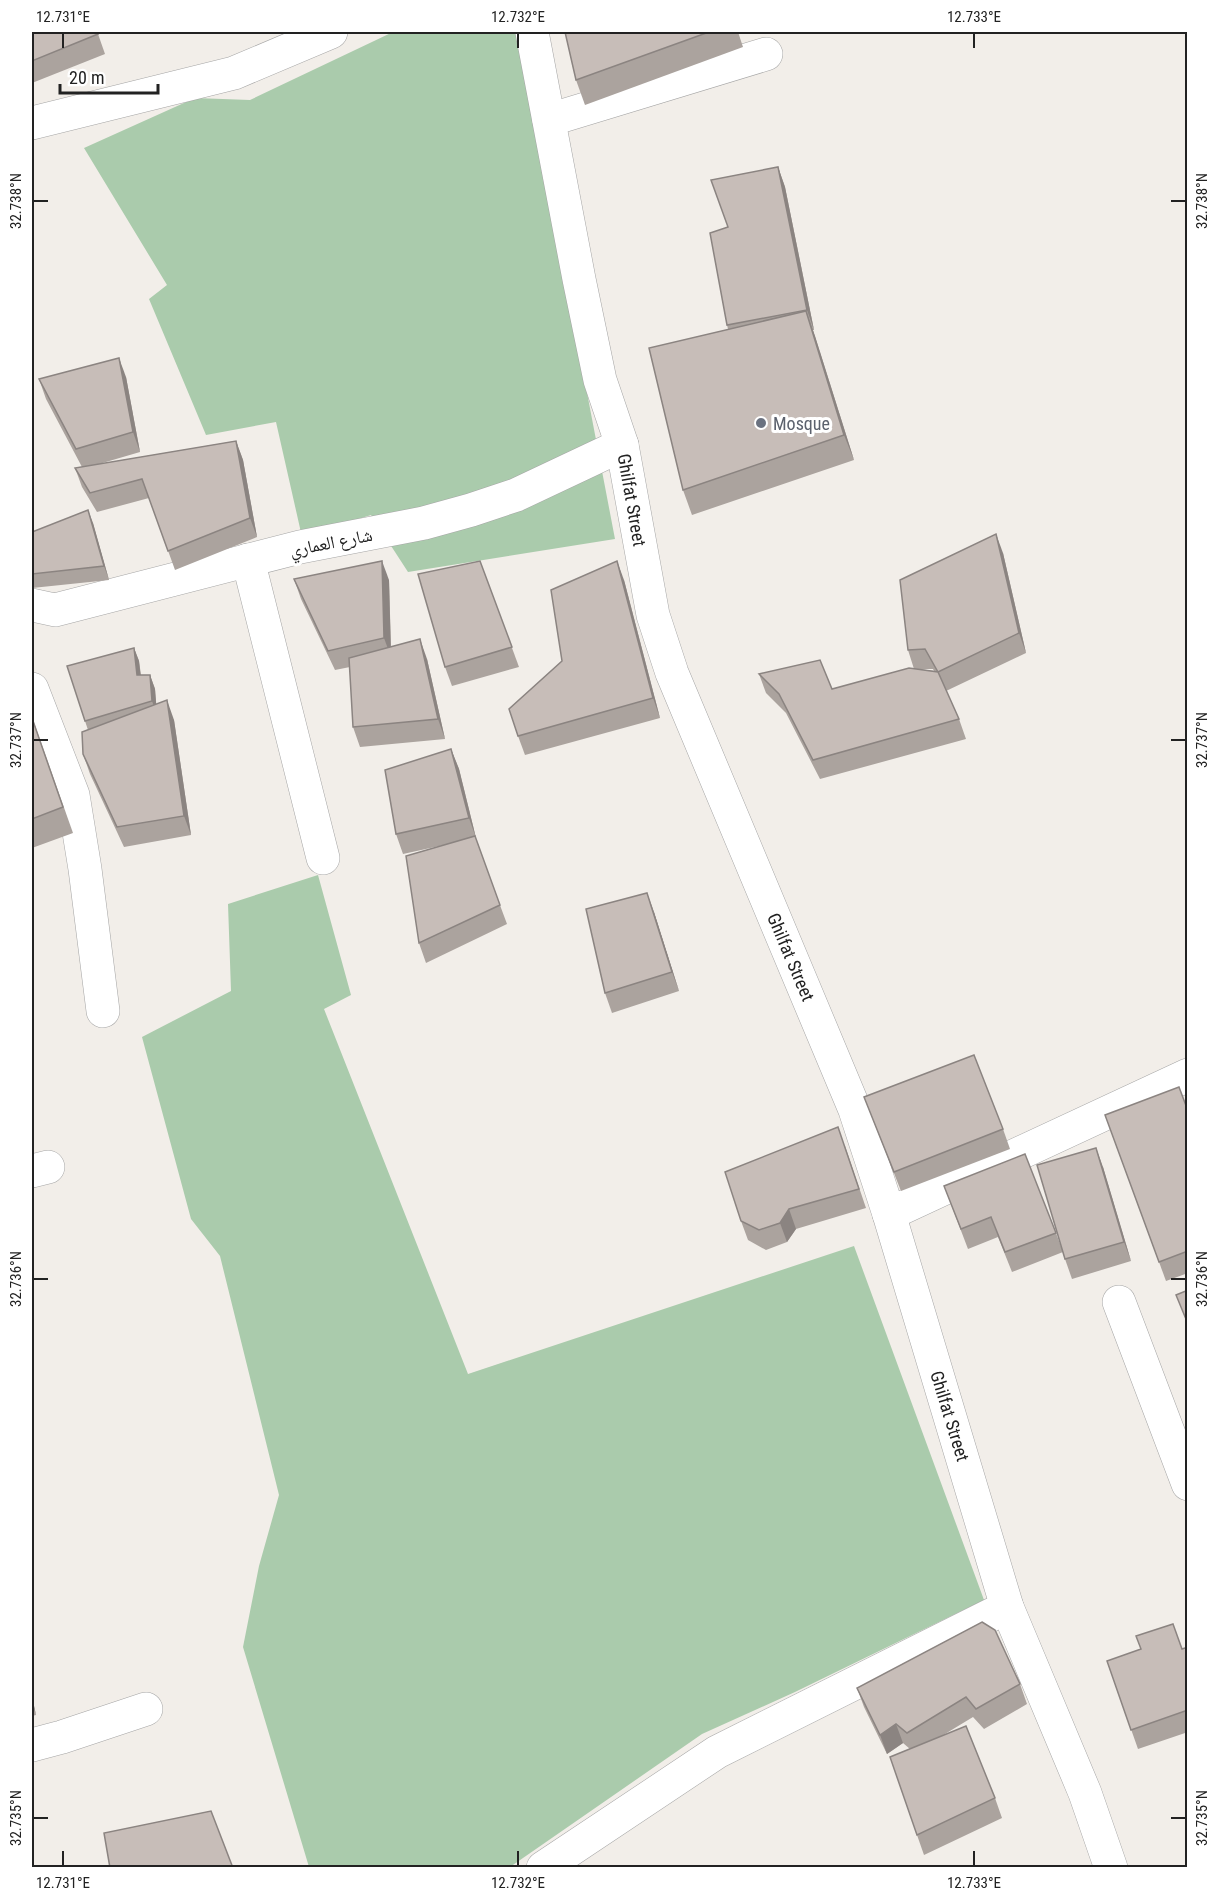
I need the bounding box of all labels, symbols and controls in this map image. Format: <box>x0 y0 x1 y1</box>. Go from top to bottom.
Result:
text: 12.731°E <box>36 8 90 26</box>
text: 12.732°E <box>491 8 545 26</box>
text: 12.733°E <box>947 8 1001 26</box>
scale bar <box>60 57 158 95</box>
text: 20 m <box>69 67 104 88</box>
text: 32.738°N <box>7 173 25 229</box>
text: 32.738°N <box>1193 173 1211 229</box>
place label: Mosque <box>773 413 830 434</box>
marker: Mosque <box>754 416 768 430</box>
street label: Ghilfat Street <box>614 452 650 548</box>
street label: شارع العماري <box>288 524 375 565</box>
text: 32.737°N <box>7 712 25 768</box>
text: 32.737°N <box>1193 712 1211 768</box>
street label: Ghilfat Street <box>763 910 819 1004</box>
text: 32.736°N <box>7 1251 25 1307</box>
text: 32.736°N <box>1193 1251 1211 1307</box>
street label: Ghilfat Street <box>926 1368 974 1464</box>
text: 32.735°N <box>7 1790 25 1846</box>
text: 32.735°N <box>1193 1790 1211 1846</box>
text: 12.731°E <box>36 1874 90 1892</box>
text: 12.732°E <box>491 1874 545 1892</box>
text: 12.733°E <box>947 1874 1001 1892</box>

